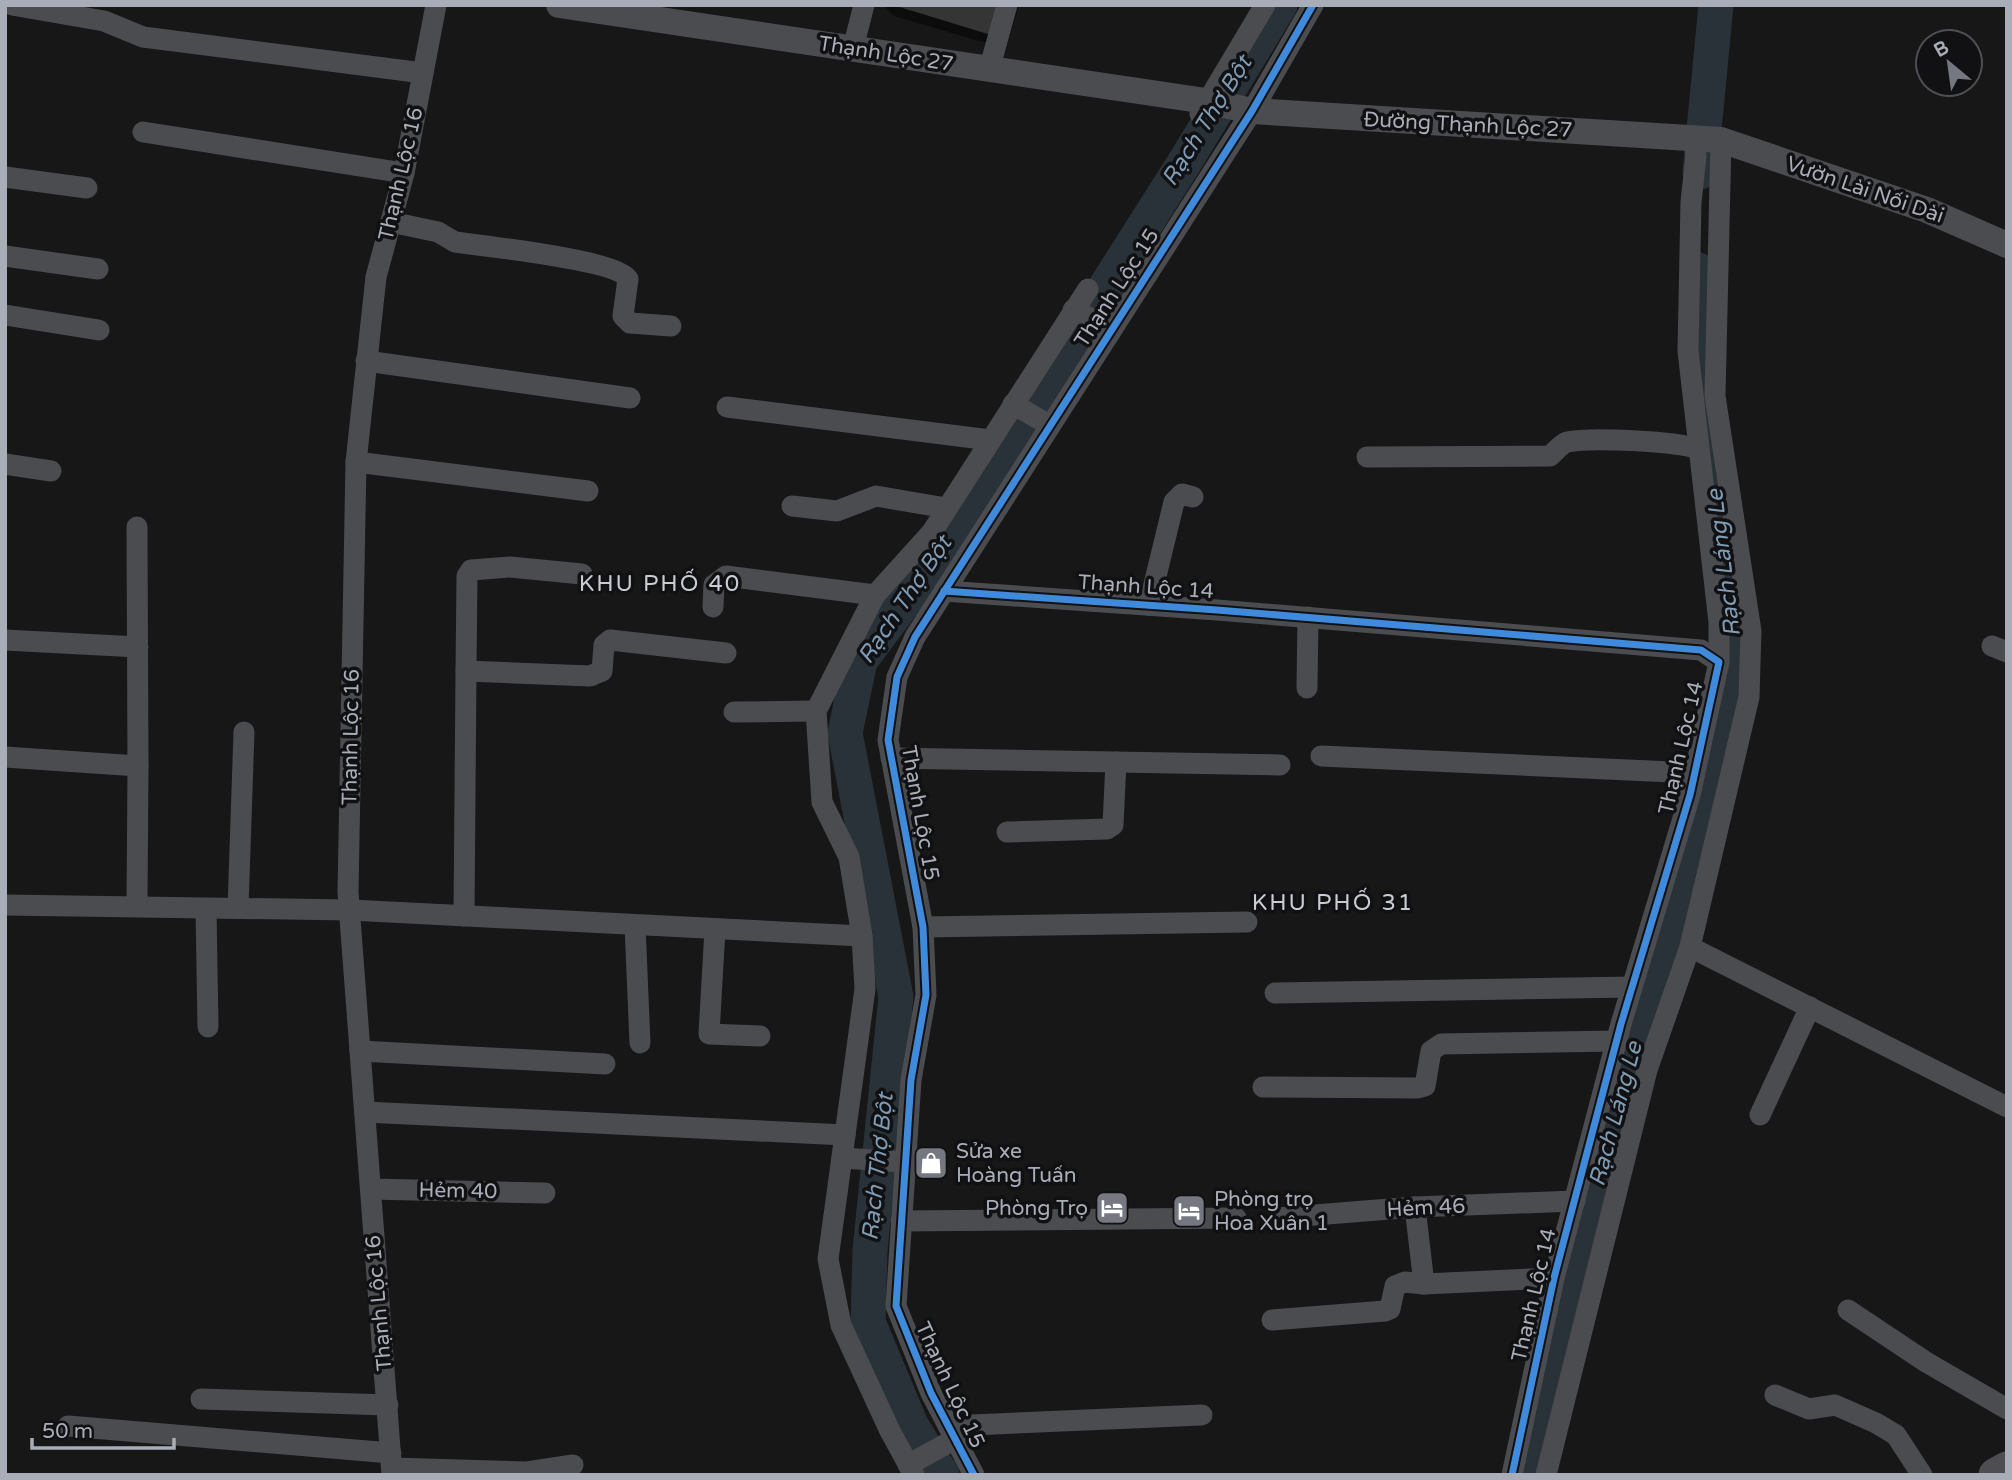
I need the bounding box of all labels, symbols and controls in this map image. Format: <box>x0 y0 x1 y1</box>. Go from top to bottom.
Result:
north arrow <box>1914 28 1984 98</box>
street label: Thạnh Lộc 27 <box>817 31 955 77</box>
text: B <box>1930 36 1952 62</box>
water label: Rạch Thợ Bột <box>1156 49 1259 191</box>
street label: Thạnh Lộc 16 <box>374 105 428 243</box>
street label: Đường Thạnh Lộc 27 <box>1363 107 1573 143</box>
street label: Vườn Lài Nối Dài <box>1783 151 1947 229</box>
street label: Thạnh Lộc 15 <box>1069 224 1165 352</box>
water label: Rạch Láng Le <box>1701 486 1747 638</box>
water label: Rạch Thợ Bột <box>852 529 959 669</box>
district label: KHU PHỐ 40 <box>579 568 741 598</box>
street label: Thạnh Lộc 14 <box>1077 570 1215 604</box>
street label: Thạnh Lộc 16 <box>337 669 365 805</box>
street label: Thạnh Lộc 14 <box>1654 679 1708 817</box>
street label: Thạnh Lộc 15 <box>896 744 944 882</box>
district label: KHU PHỐ 31 <box>1252 887 1414 917</box>
water label: Rạch Láng Le <box>1583 1037 1649 1189</box>
water label: Rạch Thợ Bột <box>856 1090 900 1242</box>
place label: Sửa xe Hoàng Tuấn <box>956 1139 1077 1188</box>
shop icon: Sửa xe Hoàng Tuấn <box>912 1144 950 1182</box>
street label: Hẻm 40 <box>419 1178 497 1204</box>
place label: Phòng trọ Hoa Xuân 1 <box>1214 1187 1329 1236</box>
hotel icon: Phòng Trọ <box>1093 1189 1131 1227</box>
hotel icon: Phòng trọ Hoa Xuân 1 <box>1170 1192 1208 1230</box>
street label: Hẻm 46 <box>1386 1193 1466 1223</box>
place label: Phòng Trọ <box>985 1196 1088 1221</box>
street label: Thạnh Lộc 14 <box>1507 1226 1561 1364</box>
street label: Thạnh Lộc 16 <box>361 1234 397 1372</box>
street label: Thạnh Lộc 15 <box>910 1318 990 1452</box>
scale bar <box>32 1406 173 1450</box>
text: 50 m <box>42 1419 93 1444</box>

